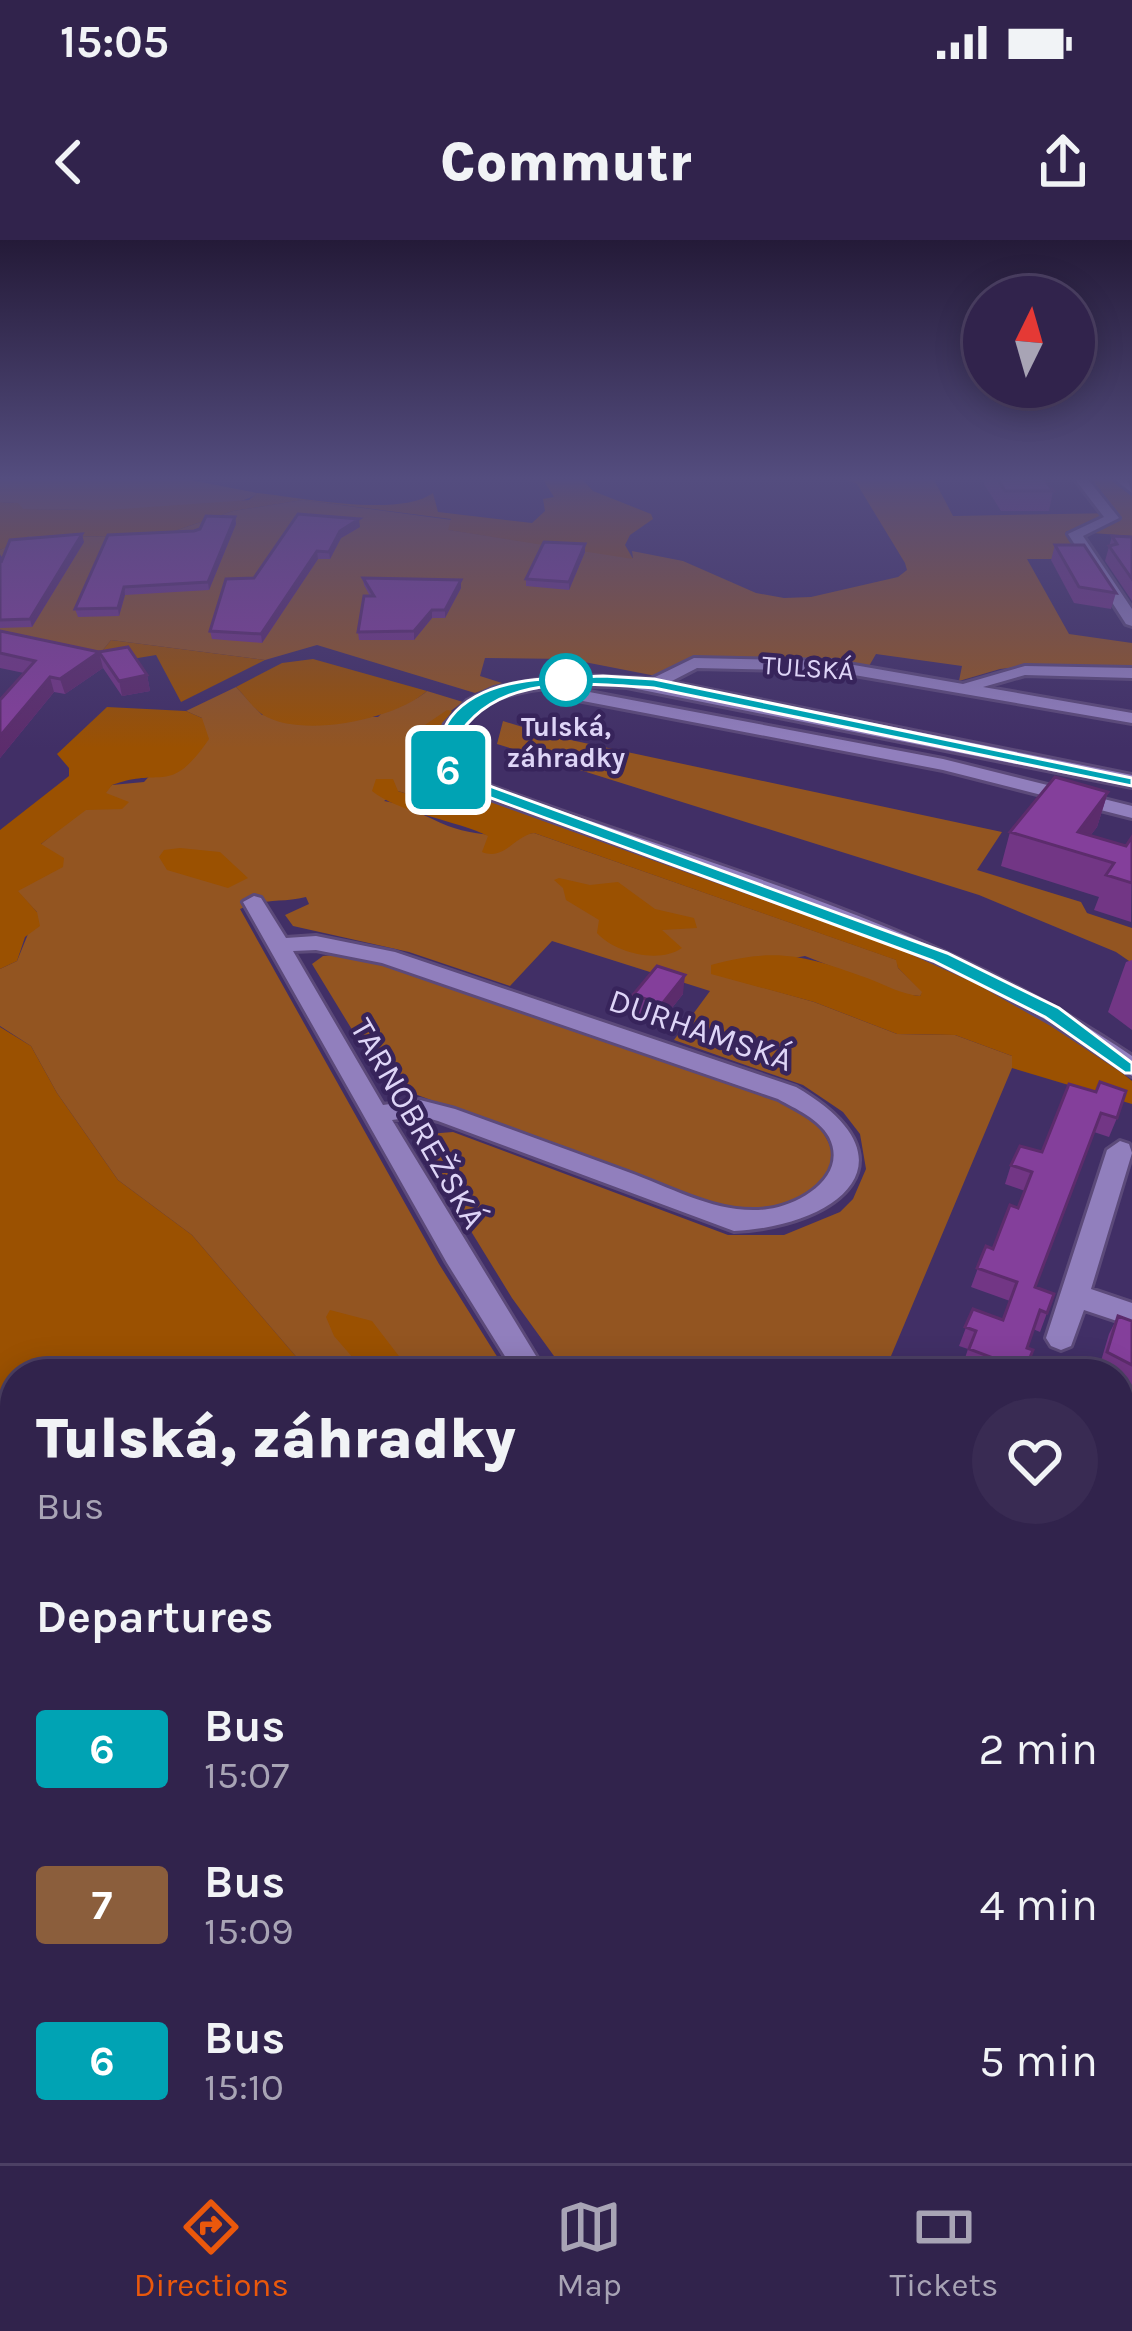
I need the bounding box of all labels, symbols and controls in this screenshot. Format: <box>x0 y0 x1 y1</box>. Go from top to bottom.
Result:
text: 15:05 <box>60 16 169 68</box>
icon: back <box>36 129 102 195</box>
icon: share <box>1030 129 1096 195</box>
text: Commutr <box>440 130 692 194</box>
north arrow <box>963 276 1095 408</box>
map controls <box>963 276 1095 408</box>
street label: TULSKÁ <box>761 649 855 687</box>
marker: Tulská, záhradky <box>541 655 591 705</box>
place label: Tulská, záhradky <box>507 711 626 774</box>
line badge: 6 <box>409 731 487 809</box>
text: 6 <box>435 745 461 795</box>
street label: DURHAMSKÁ <box>604 980 798 1079</box>
street label: TARNOBREŽSKÁ <box>343 1011 494 1235</box>
button: heart <box>972 1398 1098 1524</box>
text: Tulská, záhradky <box>36 1405 516 1471</box>
text: Bus <box>36 1483 104 1529</box>
text: Departures <box>36 1591 273 1643</box>
text: Bus <box>204 1700 285 1752</box>
text: 2 min <box>979 1723 1098 1775</box>
text: 6 <box>89 1724 115 1774</box>
text: 15:07 <box>204 1752 289 1798</box>
text: Bus <box>204 1856 285 1908</box>
text: 4 min <box>980 1879 1098 1931</box>
text: 7 <box>92 1880 112 1930</box>
text: 15:09 <box>204 1908 294 1954</box>
text: Bus <box>204 2012 285 2064</box>
text: 5 min <box>979 2035 1098 2087</box>
text: 6 <box>89 2036 115 2086</box>
text: 15:10 <box>204 2064 284 2110</box>
tab: Directions <box>134 2194 289 2304</box>
tab: Map <box>556 2194 622 2304</box>
tab: Tickets <box>890 2194 998 2304</box>

